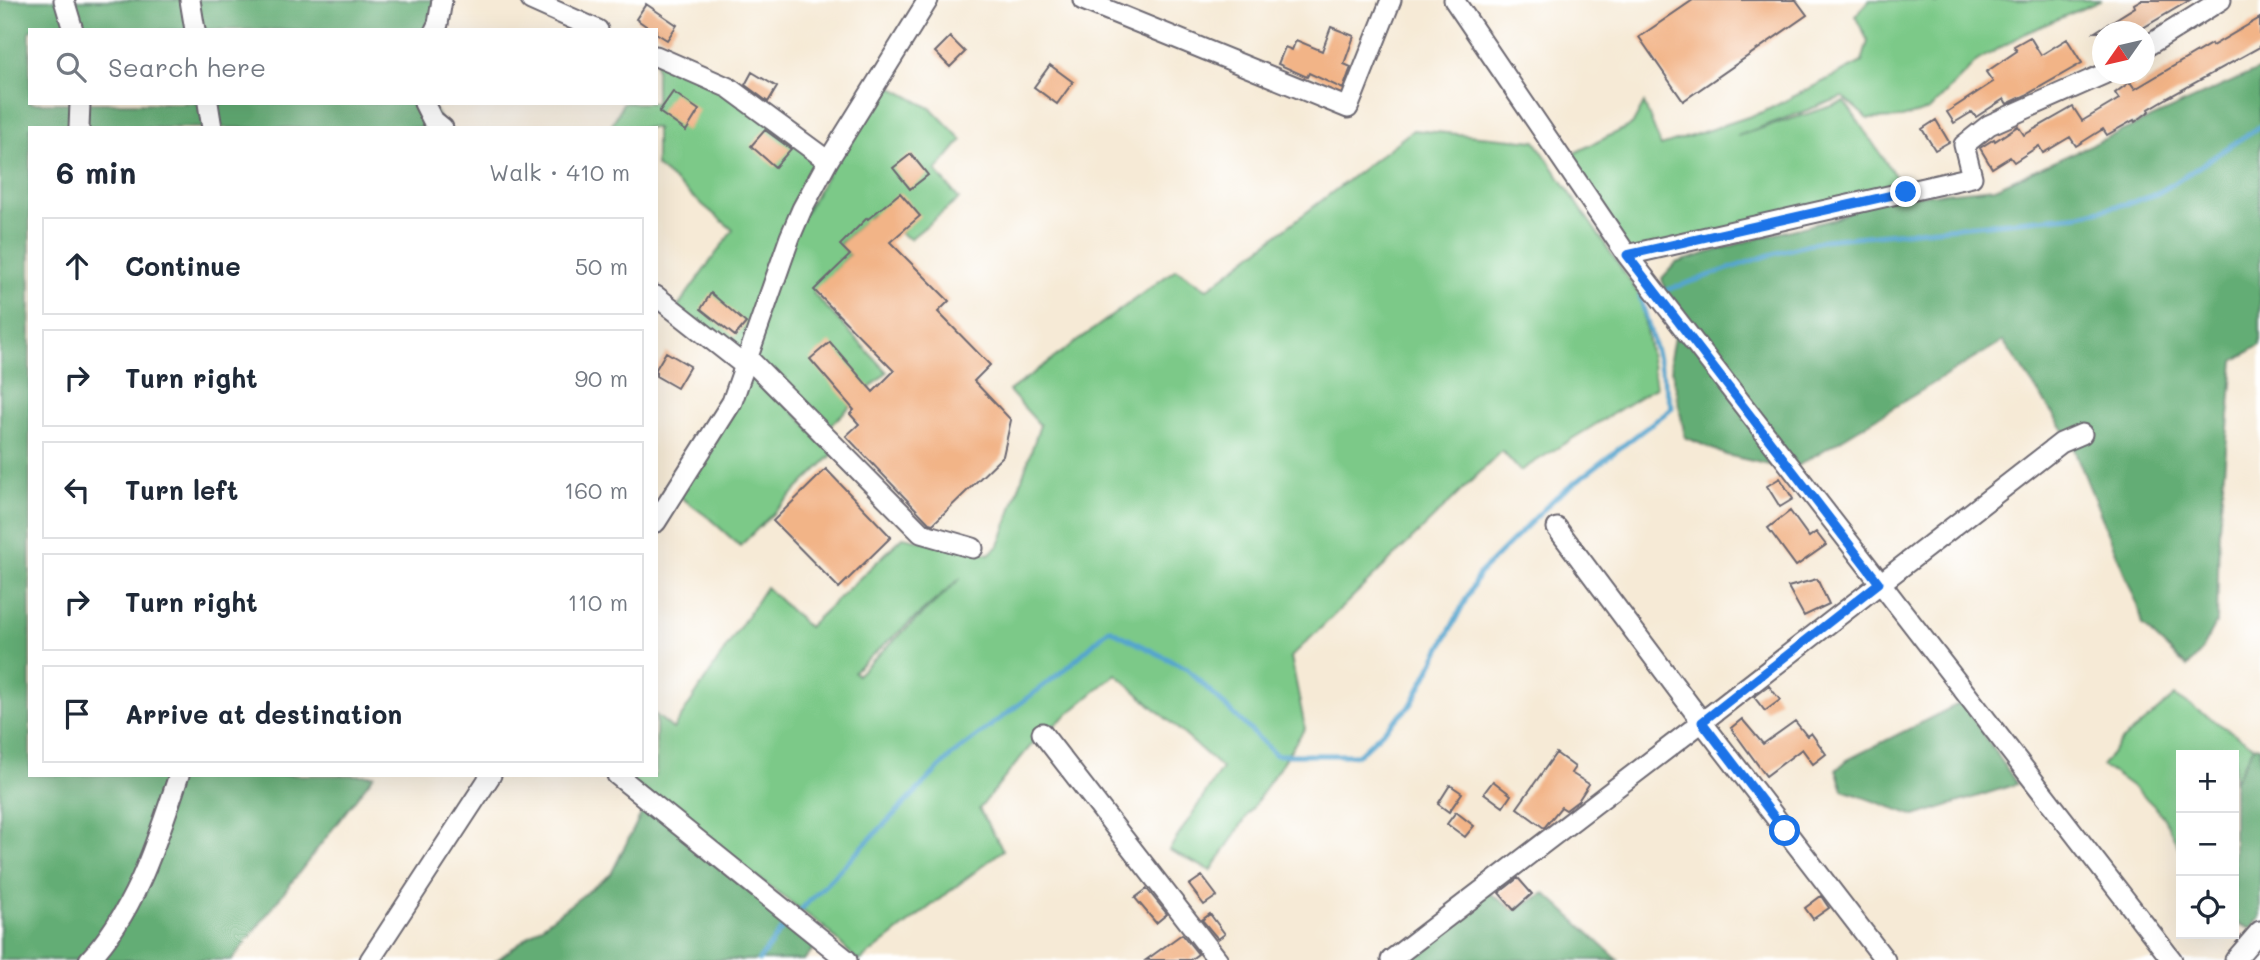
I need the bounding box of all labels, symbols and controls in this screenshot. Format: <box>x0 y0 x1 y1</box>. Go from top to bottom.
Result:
north arrow <box>2092 21 2155 84</box>
search box <box>28 28 658 105</box>
icon: search <box>52 48 90 86</box>
text: Search here <box>108 50 266 84</box>
text: 6 min <box>56 152 136 192</box>
text: Walk · 410 m <box>489 157 630 187</box>
route end <box>1890 176 1921 207</box>
icon: ahead <box>58 247 96 285</box>
text: Continue <box>125 249 241 283</box>
text: 50 m <box>575 251 628 281</box>
icon: right <box>58 359 96 397</box>
text: Turn right <box>125 361 258 395</box>
text: 90 m <box>575 363 628 393</box>
icon: left <box>58 471 96 509</box>
text: Turn left <box>125 473 238 507</box>
text: 160 m <box>564 475 628 505</box>
icon: right <box>58 583 96 621</box>
text: Turn right <box>125 585 258 619</box>
text: 110 m <box>568 587 628 617</box>
icon: arrive <box>58 695 96 733</box>
text: Arrive at destination <box>125 697 402 731</box>
map controls <box>2176 750 2239 939</box>
button: + <box>2176 750 2239 813</box>
button: − <box>2176 813 2239 876</box>
route start <box>1769 815 1800 846</box>
button: locate <box>2176 876 2239 939</box>

